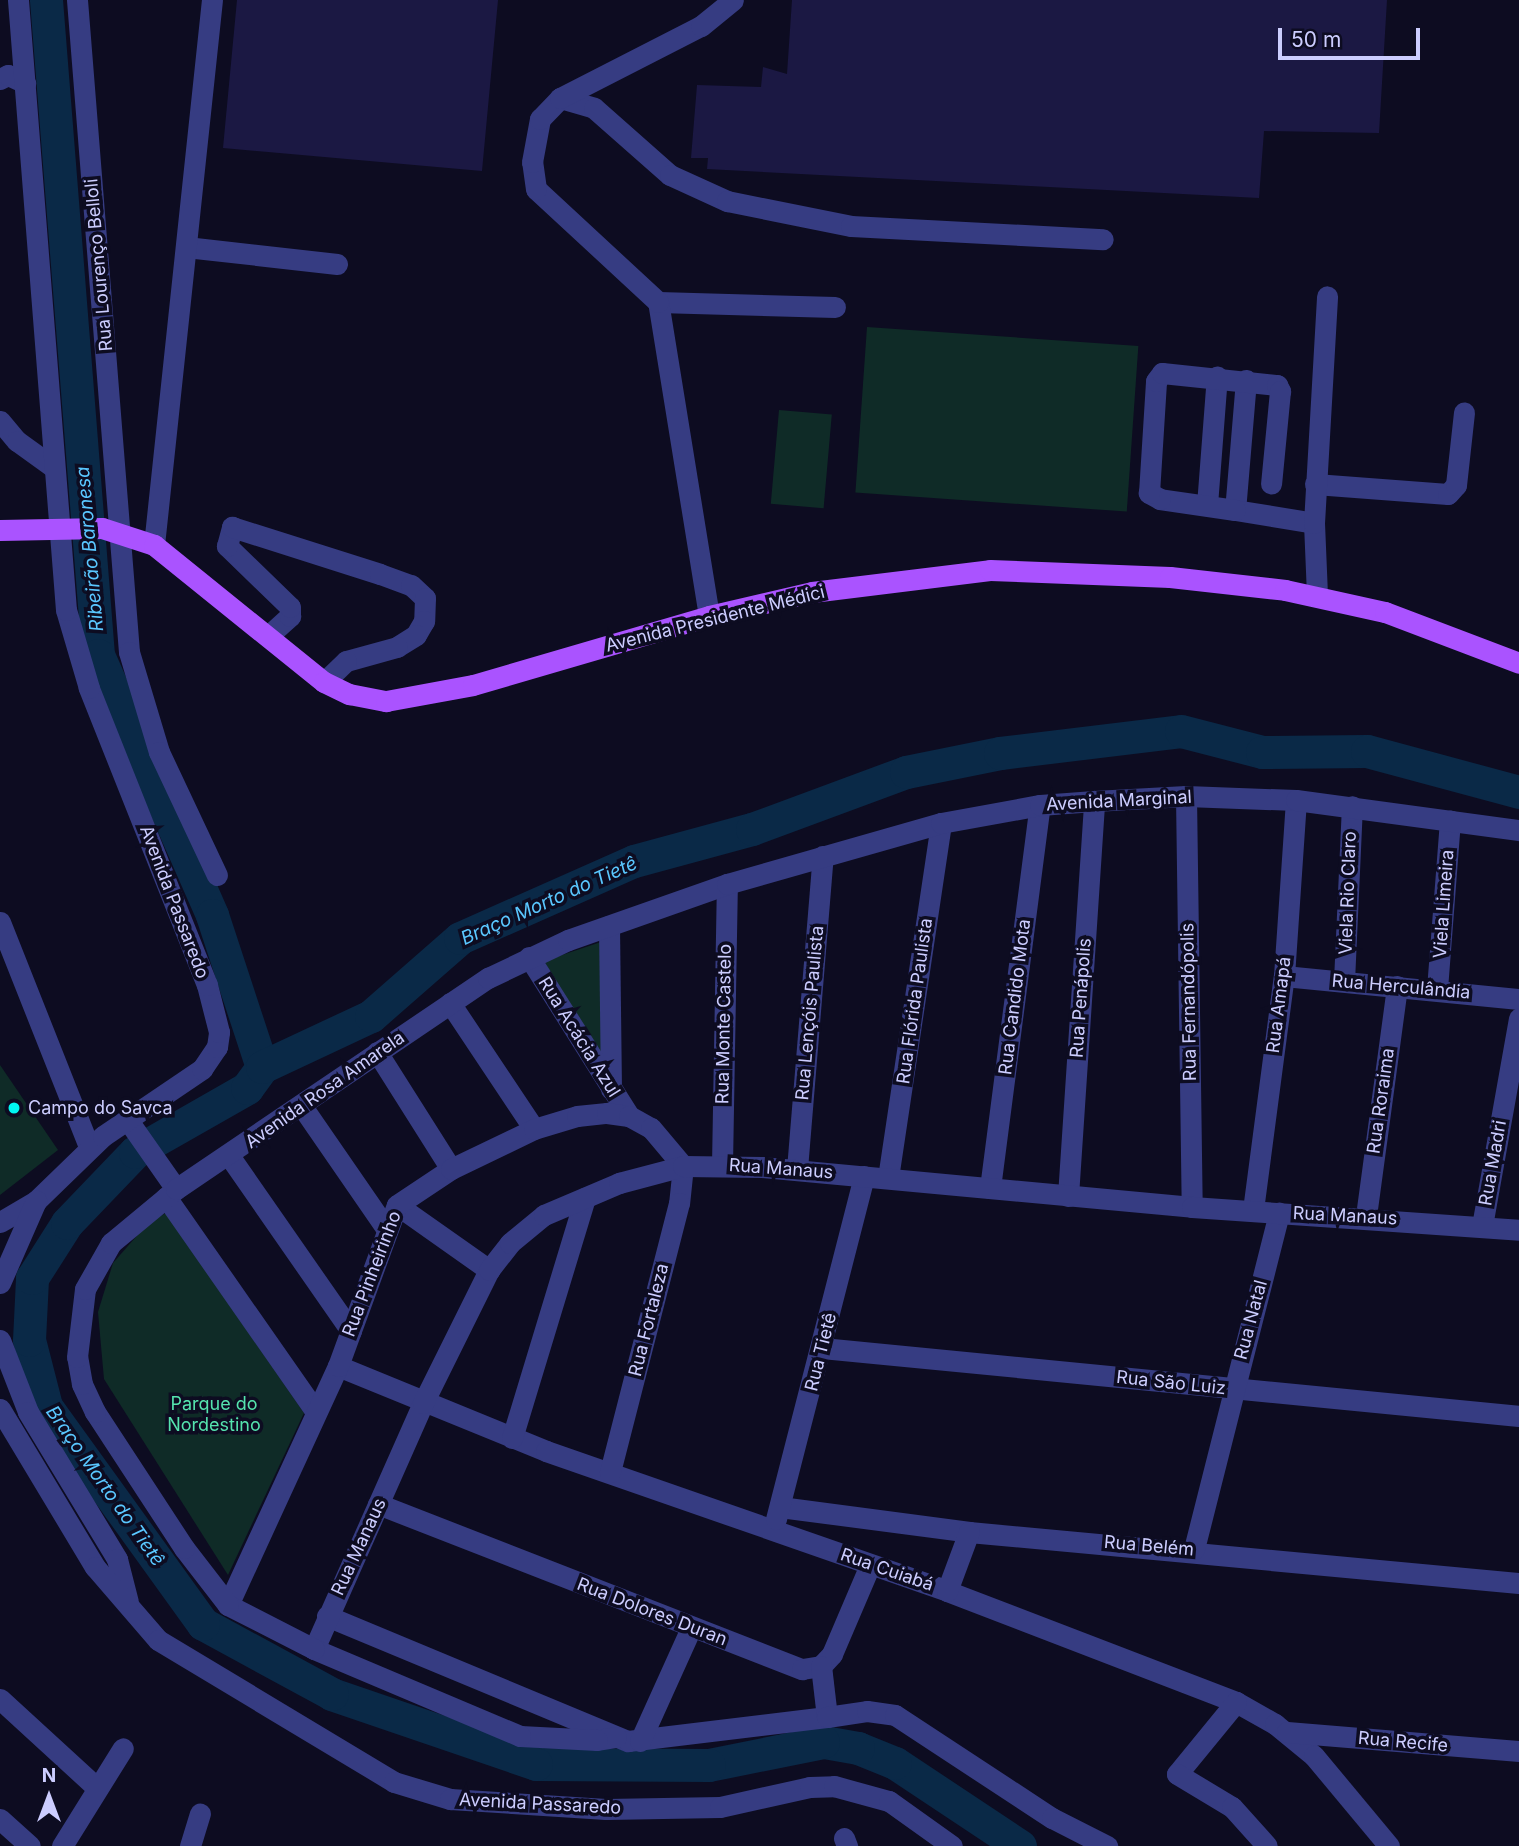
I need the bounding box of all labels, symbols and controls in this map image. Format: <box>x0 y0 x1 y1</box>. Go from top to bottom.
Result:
scale bar <box>1281 14 1423 58</box>
text: 50 m <box>1291 27 1341 52</box>
street label: Rua Lourenço Belloli <box>81 178 117 352</box>
water label: Ribeirão Baronesa <box>71 465 109 633</box>
street label: Avenida Presidente Médici <box>603 581 827 657</box>
street label: Avenida Marginal <box>1046 786 1192 816</box>
street label: Avenida Passaredo <box>135 822 213 982</box>
street label: Viela Rio Claro <box>1335 831 1361 955</box>
street label: Viela Limeira <box>1429 849 1459 959</box>
water label: Braço Morto do Tietê <box>457 852 641 950</box>
street label: Rua Flórida Paulista <box>893 917 937 1085</box>
street label: Rua Candido Mota <box>995 918 1035 1076</box>
street label: Rua Fernandópolis <box>1177 923 1201 1081</box>
street label: Rua Lençóis Paulista <box>792 925 828 1101</box>
street label: Rua Penápolis <box>1066 937 1096 1059</box>
street label: Rua Monte Castelo <box>712 944 736 1104</box>
street label: Rua Amapá <box>1262 956 1296 1054</box>
street label: Rua Herculândia <box>1331 970 1471 1004</box>
street label: Rua Acácia Azul <box>533 973 625 1101</box>
street label: Avenida Rosa Amarela <box>241 1027 409 1153</box>
street label: Rua Roraima <box>1363 1047 1399 1155</box>
place label: Campo do Savca <box>28 1097 173 1119</box>
marker: Campo do Savca <box>6 1100 22 1116</box>
street label: Rua Madri <box>1475 1119 1511 1207</box>
street label: Rua Manaus <box>728 1155 834 1183</box>
street label: Rua Manaus <box>1292 1202 1398 1230</box>
street label: Rua Pinheirinho <box>338 1208 406 1340</box>
street label: Rua Fortaleza <box>625 1261 673 1379</box>
street label: Rua Natal <box>1230 1278 1272 1362</box>
street label: Rua Tietê <box>801 1311 841 1393</box>
street label: Rua São Luiz <box>1115 1367 1227 1399</box>
park label: Parque do Nordestino <box>167 1394 261 1436</box>
water label: Braço Morto do Tietê <box>41 1401 169 1571</box>
street label: Rua Manaus <box>327 1495 391 1599</box>
street label: Rua Belém <box>1103 1531 1195 1561</box>
street label: Rua Cuiabá <box>838 1544 936 1596</box>
street label: Rua Dolores Duran <box>574 1573 730 1651</box>
street label: Rua Recife <box>1357 1727 1449 1757</box>
north arrow <box>14 1762 84 1832</box>
text: N <box>42 1764 56 1787</box>
street label: Avenida Passaredo <box>458 1789 622 1819</box>

